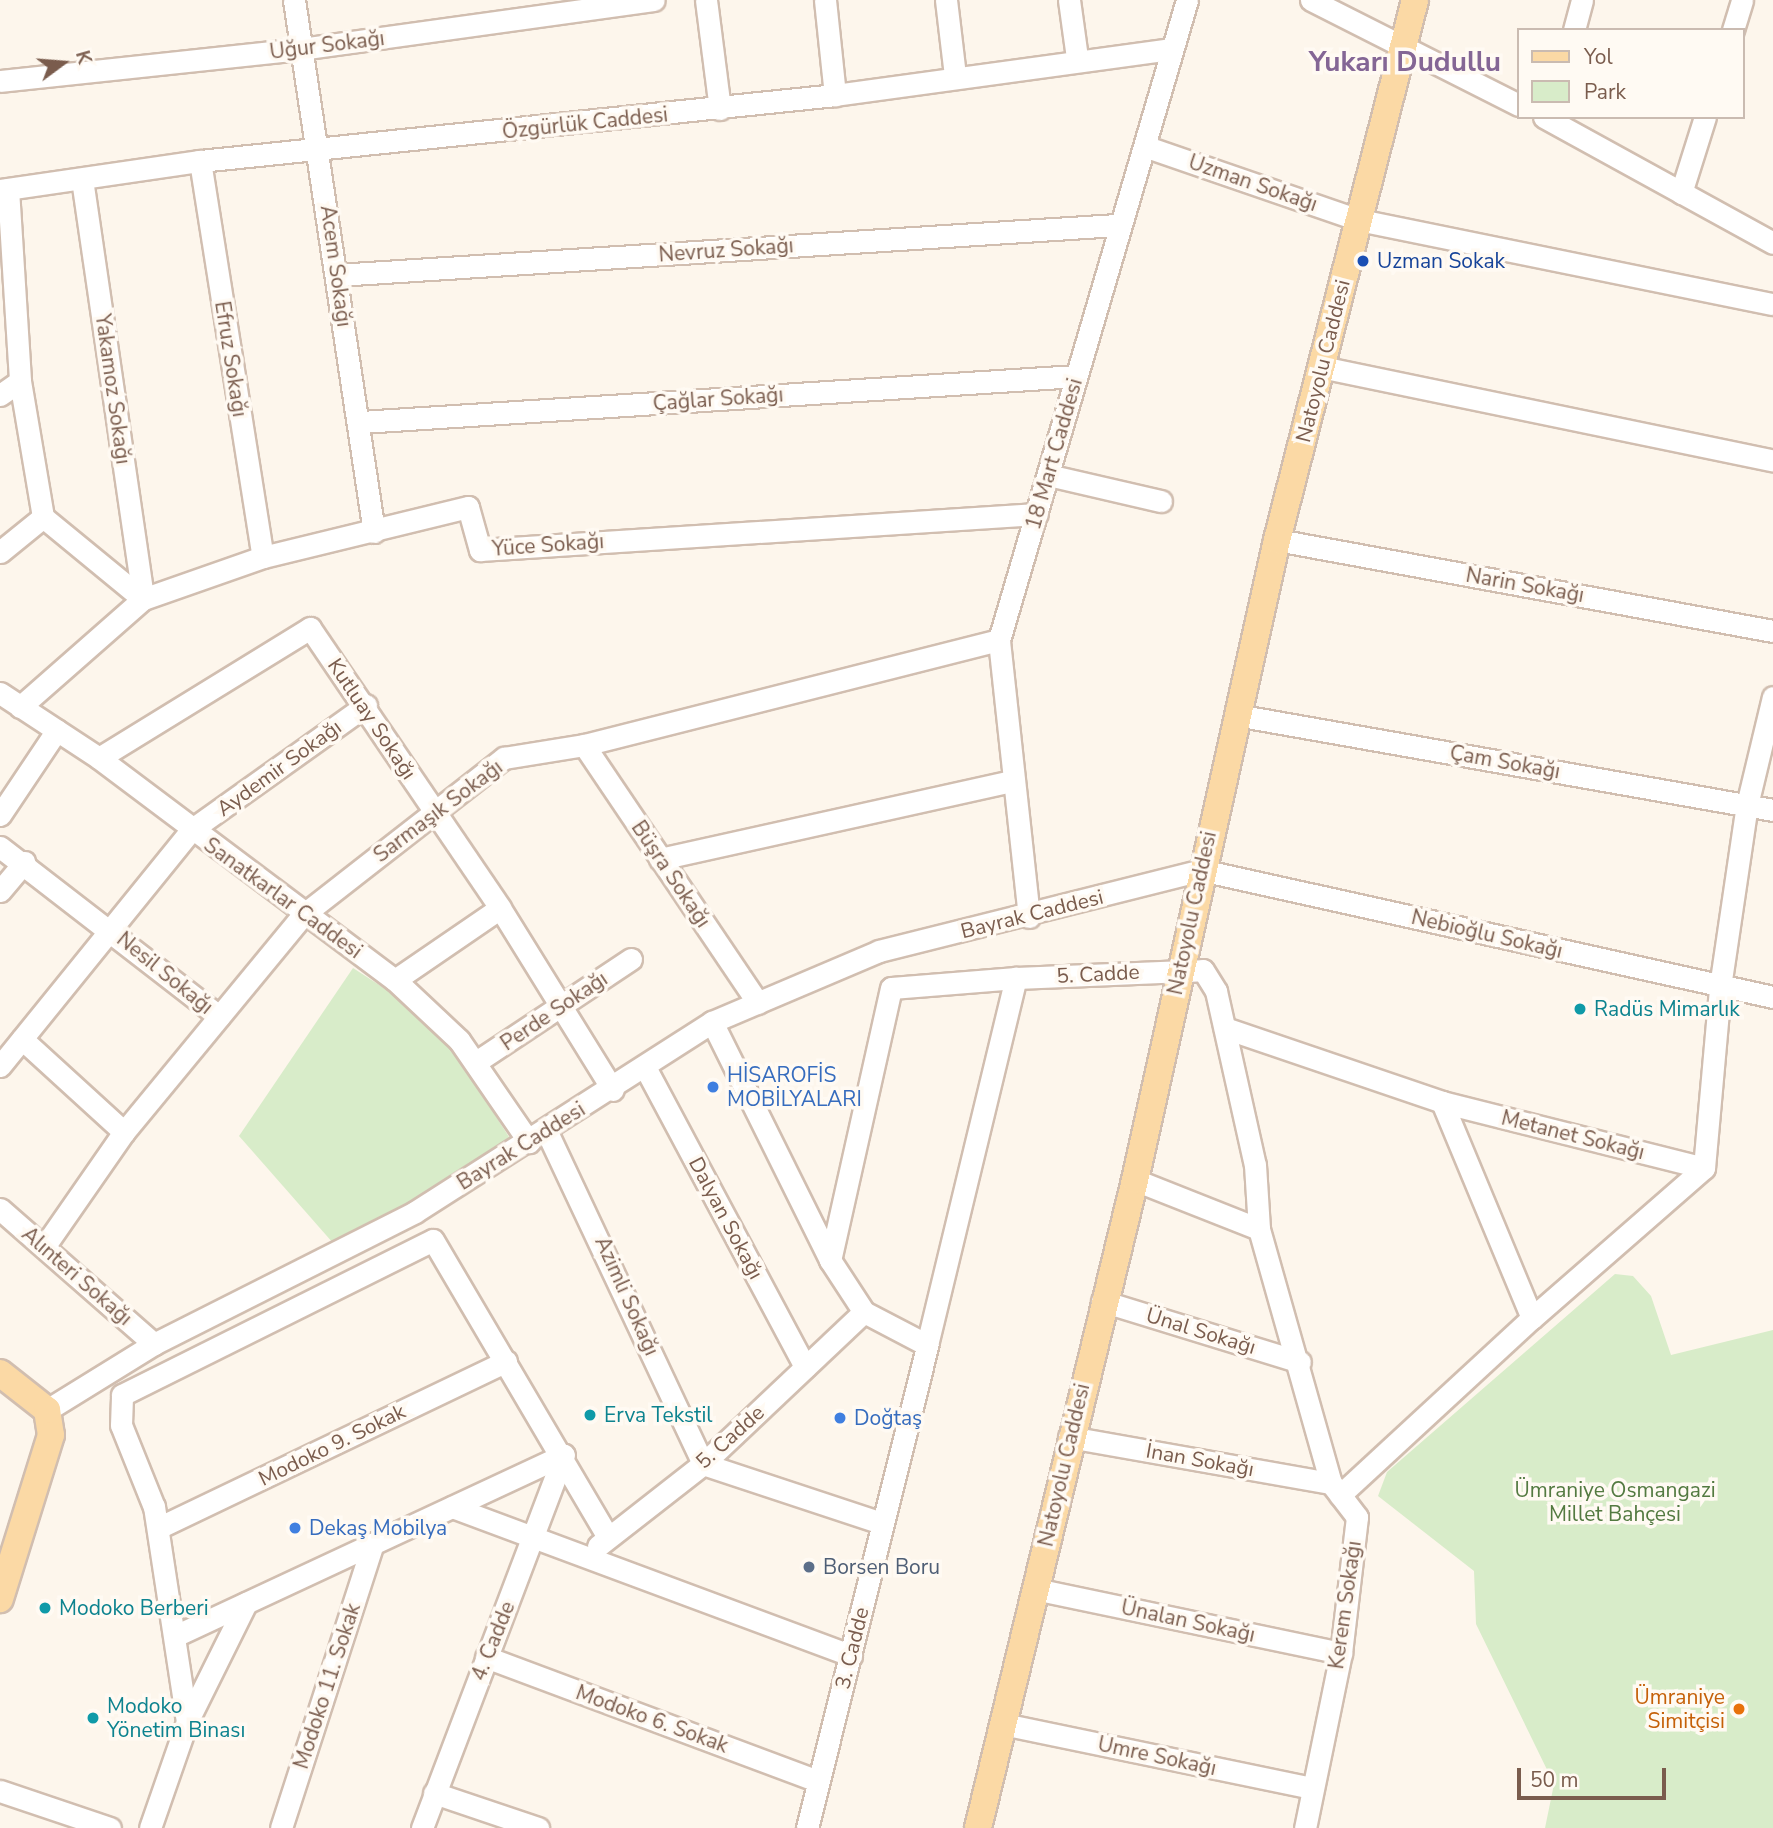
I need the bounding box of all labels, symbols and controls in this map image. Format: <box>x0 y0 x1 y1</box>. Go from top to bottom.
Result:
street label: Uğur Sokağı <box>268 25 386 65</box>
north arrow <box>28 28 98 98</box>
legend <box>1518 28 1745 119</box>
text: Yol <box>1584 43 1613 71</box>
district label: Yukarı Dudullu <box>1309 45 1501 79</box>
text: K <box>69 48 97 67</box>
text: Park <box>1584 78 1626 106</box>
street label: Özgürlük Caddesi <box>501 102 669 144</box>
street label: Uzman Sokağı <box>1185 149 1321 217</box>
street label: Acem Sokağı <box>315 204 357 328</box>
street label: Nevruz Sokağı <box>658 233 794 267</box>
place label: Uzman Sokak <box>1377 248 1505 274</box>
marker: Uzman Sokak <box>1355 253 1371 269</box>
street label: Natoyolu Caddesi <box>1291 277 1355 445</box>
street label: Efruz Sokağı <box>209 299 253 419</box>
street label: Yakamoz Sokağı <box>90 312 136 466</box>
street label: 18 Mart Caddesi <box>1020 376 1088 532</box>
street label: Çağlar Sokağı <box>652 382 784 416</box>
street label: Yüce Sokağı <box>491 529 605 561</box>
street label: Narin Sokağı <box>1464 562 1586 608</box>
street label: Kutluay Sokağı <box>322 654 422 784</box>
street label: Aydemir Sokağı <box>212 714 346 822</box>
street label: Çam Sokağı <box>1448 740 1562 784</box>
street label: Sarmaşık Sokağı <box>369 754 507 868</box>
street label: Büşra Sokağı <box>626 816 716 932</box>
street label: Natoyolu Caddesi <box>1162 829 1222 997</box>
street label: Sanatkarlar Caddesi <box>199 832 367 964</box>
street label: Bayrak Caddesi <box>958 884 1106 944</box>
street label: Nebioğlu Sokağı <box>1409 904 1565 964</box>
street label: Nesil Sokağı <box>112 927 218 1019</box>
street label: 5. Cadde <box>1056 959 1140 989</box>
street label: Perde Sokağı <box>496 966 612 1056</box>
place label: Radüs Mimarlık <box>1594 996 1740 1022</box>
marker: Radüs Mimarlık <box>1572 1001 1588 1017</box>
place label: HİSAROFİS MOBİLYALARI <box>727 1062 862 1112</box>
marker: HİSAROFİS MOBİLYALARI <box>705 1079 721 1095</box>
street label: Bayrak Caddesi <box>452 1097 590 1195</box>
street label: Metanet Sokağı <box>1499 1105 1647 1165</box>
street label: Dalyan Sokağı <box>683 1152 769 1284</box>
street label: Alınteri Sokağı <box>17 1221 137 1331</box>
street label: Azimli Sokağı <box>590 1233 664 1359</box>
street label: Ünal Sokağı <box>1143 1302 1259 1360</box>
street label: Natoyolu Caddesi <box>1033 1381 1095 1549</box>
street label: Modoko 9. Sokak <box>254 1399 410 1491</box>
street label: 5. Cadde <box>691 1400 769 1474</box>
place label: Erva Tekstil <box>604 1402 712 1428</box>
place label: Doğtaş <box>854 1405 922 1431</box>
marker: Erva Tekstil <box>582 1407 598 1423</box>
marker: Doğtaş <box>832 1410 848 1426</box>
street label: İnan Sokağı <box>1144 1438 1256 1482</box>
park label: Ümraniye Osmangazi Millet Bahçesi <box>1514 1477 1716 1527</box>
place label: Dekaş Mobilya <box>309 1515 447 1541</box>
marker: Dekaş Mobilya <box>287 1520 303 1536</box>
street label: Kerem Sokağı <box>1324 1539 1366 1671</box>
place label: Borsen Boru <box>823 1554 940 1580</box>
marker: Borsen Boru <box>801 1559 817 1575</box>
place label: Modoko Berberi <box>59 1595 209 1621</box>
street label: Ünalan Sokağı <box>1119 1595 1257 1647</box>
street label: 4. Cadde <box>466 1598 520 1684</box>
marker: Modoko Berberi <box>37 1600 53 1616</box>
street label: Modoko 11. Sokak <box>288 1600 366 1772</box>
street label: 3. Cadde <box>830 1605 874 1691</box>
street label: Modoko 6. Sokak <box>572 1680 732 1758</box>
place label: Ümraniye Simitçisi <box>1635 1684 1725 1734</box>
place label: Modoko Yönetim Binası <box>107 1693 245 1743</box>
marker: Ümraniye Simitçisi <box>1731 1701 1747 1717</box>
marker: Modoko Yönetim Binası <box>85 1710 101 1726</box>
street label: Umre Sokağı <box>1095 1731 1219 1781</box>
scale bar <box>1521 1755 1670 1799</box>
text: 50 m <box>1530 1766 1579 1794</box>

